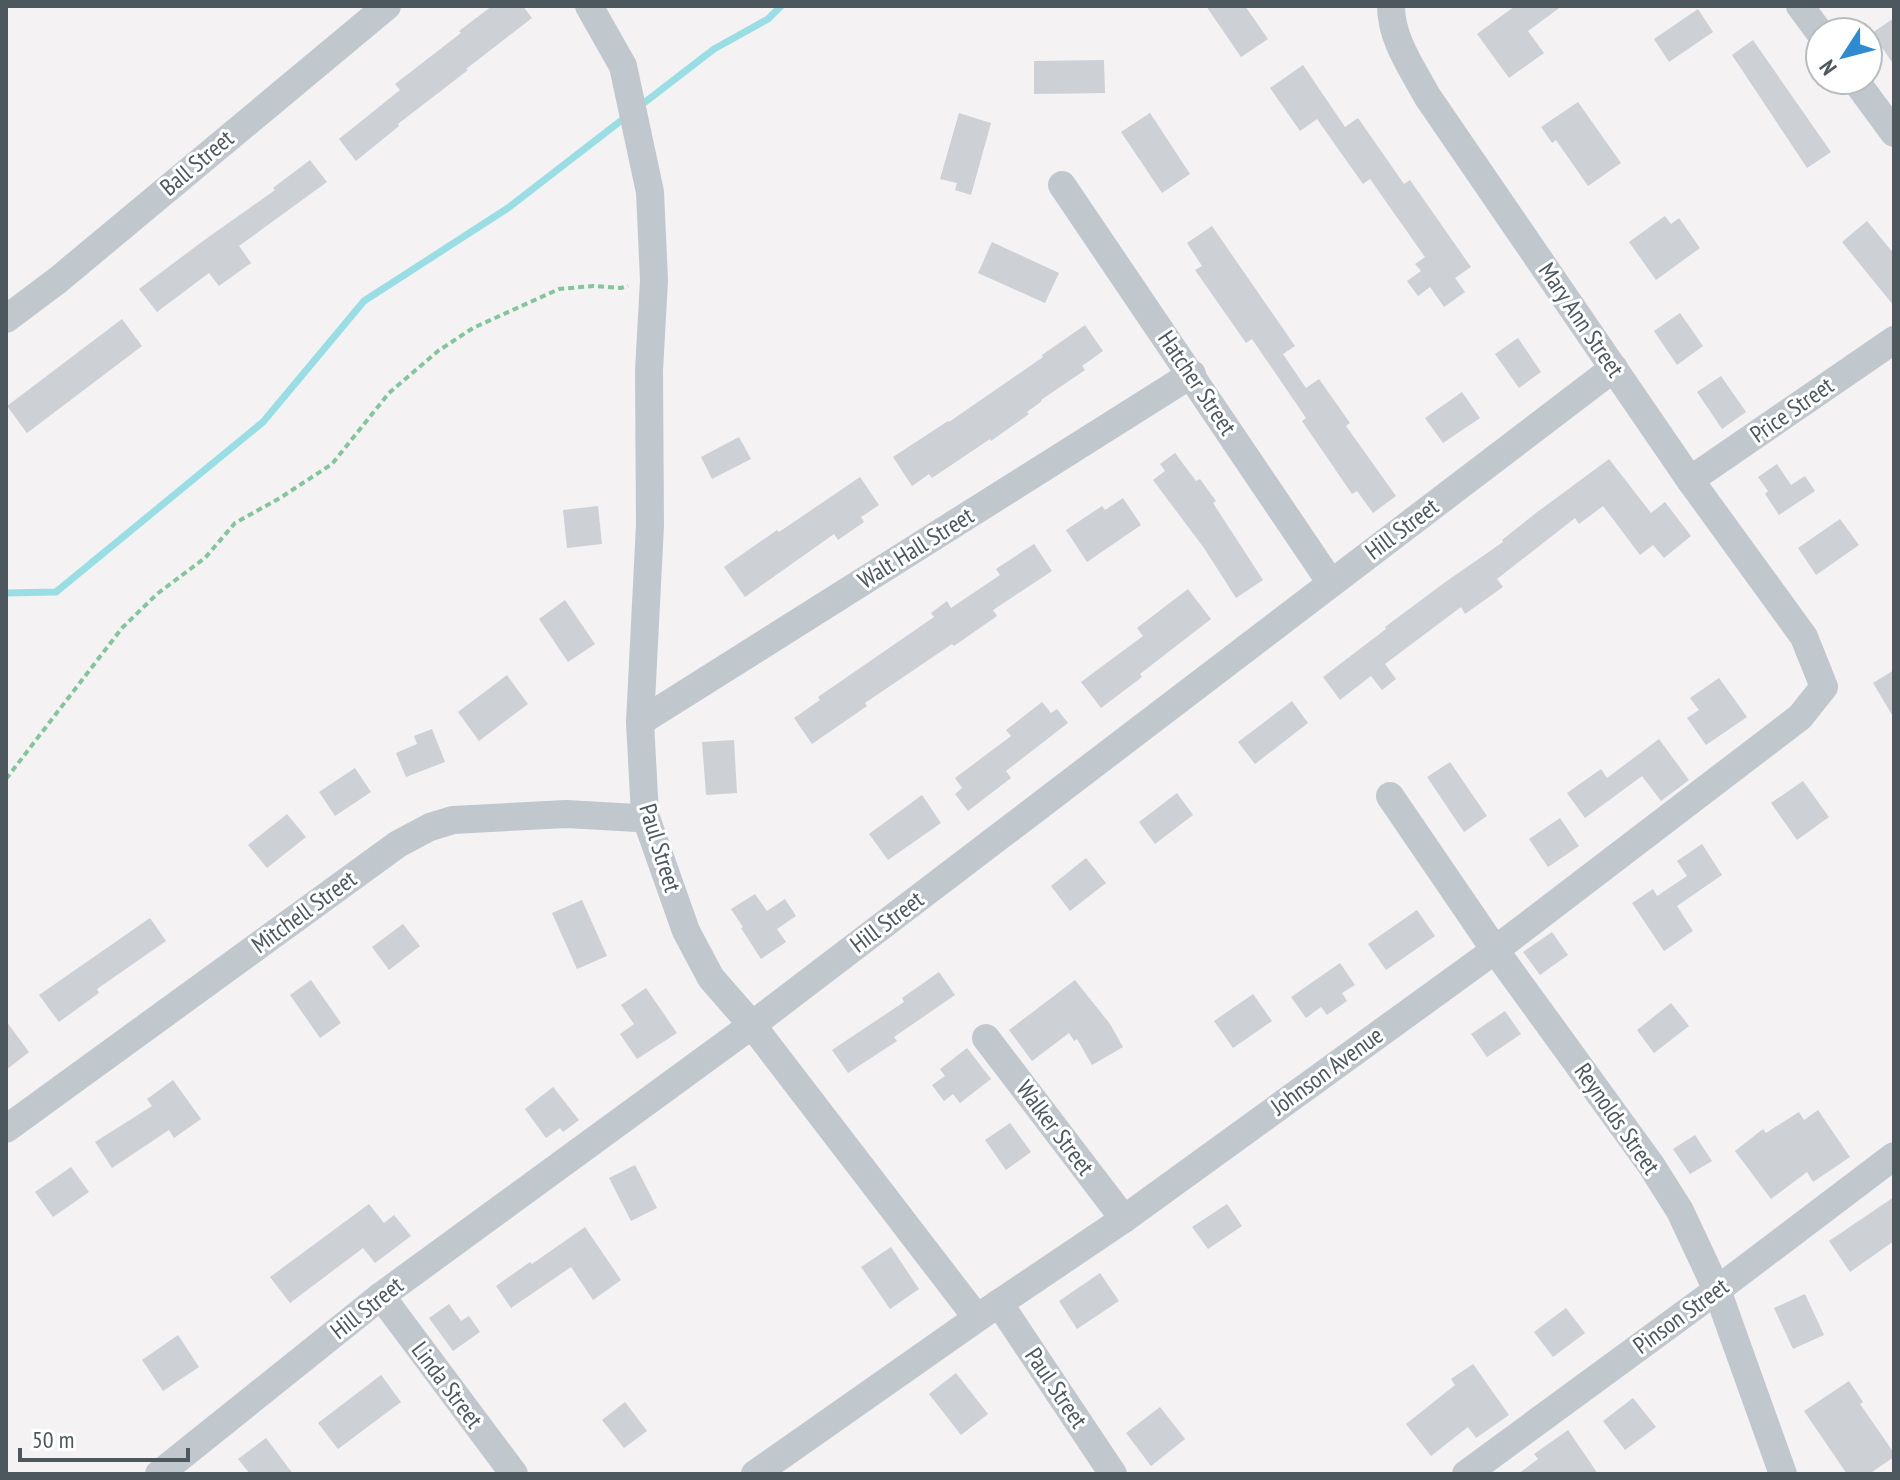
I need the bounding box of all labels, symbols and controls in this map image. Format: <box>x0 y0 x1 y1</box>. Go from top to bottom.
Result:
north arrow <box>1804 16 1884 96</box>
text: N <box>1813 55 1843 81</box>
street label: Ball Street <box>153 123 240 202</box>
street label: Mary Ann Street <box>1532 257 1631 383</box>
street label: Hatcher Street <box>1151 325 1244 441</box>
street label: Price Street <box>1744 369 1840 449</box>
street label: Hill Street <box>1359 491 1445 566</box>
street label: Walt Hall Street <box>852 500 980 595</box>
street label: Paul Street <box>632 800 689 896</box>
street label: Mitchell Street <box>245 863 362 960</box>
street label: Hill Street <box>844 884 930 959</box>
street label: Johnson Avenue <box>1264 1019 1389 1122</box>
street label: Reynolds Street <box>1568 1057 1667 1181</box>
street label: Walker Street <box>1010 1074 1101 1182</box>
street label: Hill Street <box>324 1269 410 1346</box>
street label: Pinson Street <box>1627 1270 1735 1361</box>
street label: Linda Street <box>405 1335 490 1434</box>
street label: Paul Street <box>1018 1342 1095 1434</box>
scale bar <box>20 1412 188 1462</box>
text: 50 m <box>32 1424 74 1455</box>

